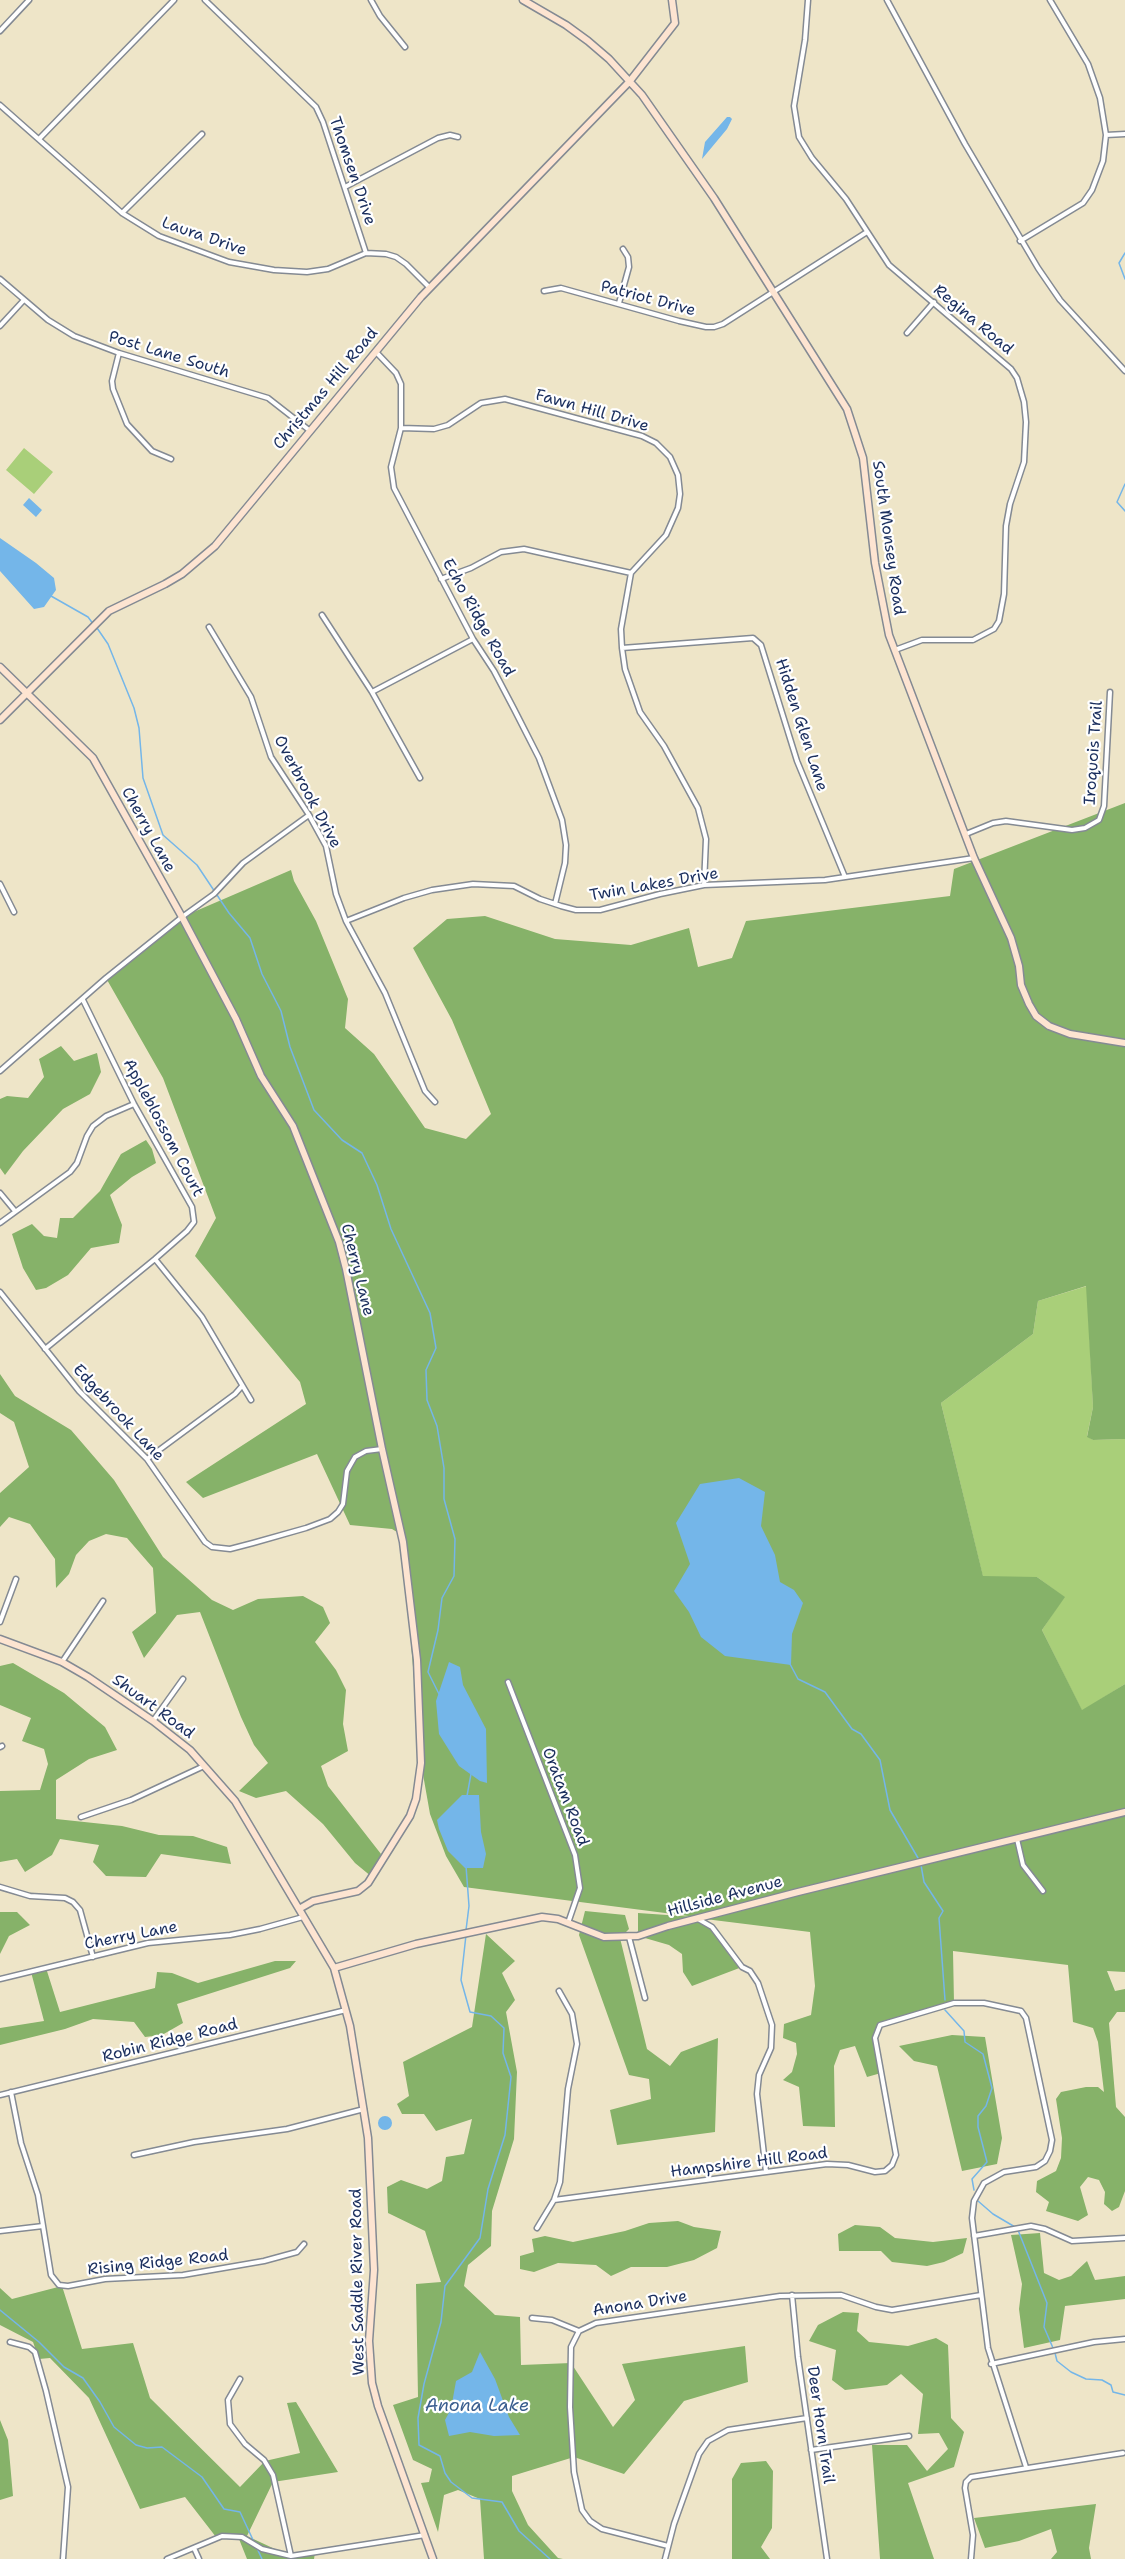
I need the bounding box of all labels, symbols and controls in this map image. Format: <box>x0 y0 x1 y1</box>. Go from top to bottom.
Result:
street label: Thomsen Drive <box>324 114 380 228</box>
street label: Laura Drive <box>159 213 249 261</box>
street label: Patriot Drive <box>598 277 698 321</box>
street label: Regina Road <box>929 281 1017 359</box>
street label: Christmas Hill Road <box>269 324 383 454</box>
street label: Post Lane South <box>106 327 232 383</box>
street label: Fawn Hill Drive <box>533 386 651 436</box>
street label: South Monsey Road <box>868 460 908 616</box>
street label: Echo Ridge Road <box>438 556 518 680</box>
street label: Hidden Glen Lane <box>771 656 831 794</box>
street label: Iroquois Trail <box>1081 700 1107 806</box>
street label: Overbrook Drive <box>269 732 345 852</box>
street label: Cherry Lane <box>117 784 179 876</box>
street label: Twin Lakes Drive <box>588 864 720 906</box>
street label: Appleblossom Court <box>119 1056 207 1200</box>
street label: Cherry Lane <box>336 1222 378 1318</box>
street label: Edgebrook Lane <box>68 1361 168 1465</box>
street label: Shuart Road <box>108 1671 198 1743</box>
street label: Oratam Road <box>537 1745 593 1849</box>
street label: Hillside Avenue <box>665 1872 785 1922</box>
street label: Cherry Lane <box>83 1918 179 1954</box>
street label: Robin Ridge Road <box>100 2015 240 2067</box>
street label: Hampshire Hill Road <box>669 2144 829 2182</box>
street label: West Saddle River Road <box>347 2188 369 2376</box>
street label: Rising Ridge Road <box>87 2246 229 2280</box>
street label: Anona Drive <box>591 2287 689 2321</box>
street label: Deer Horn Trail <box>802 2365 838 2485</box>
water label: Anona Lake <box>425 2395 529 2417</box>

